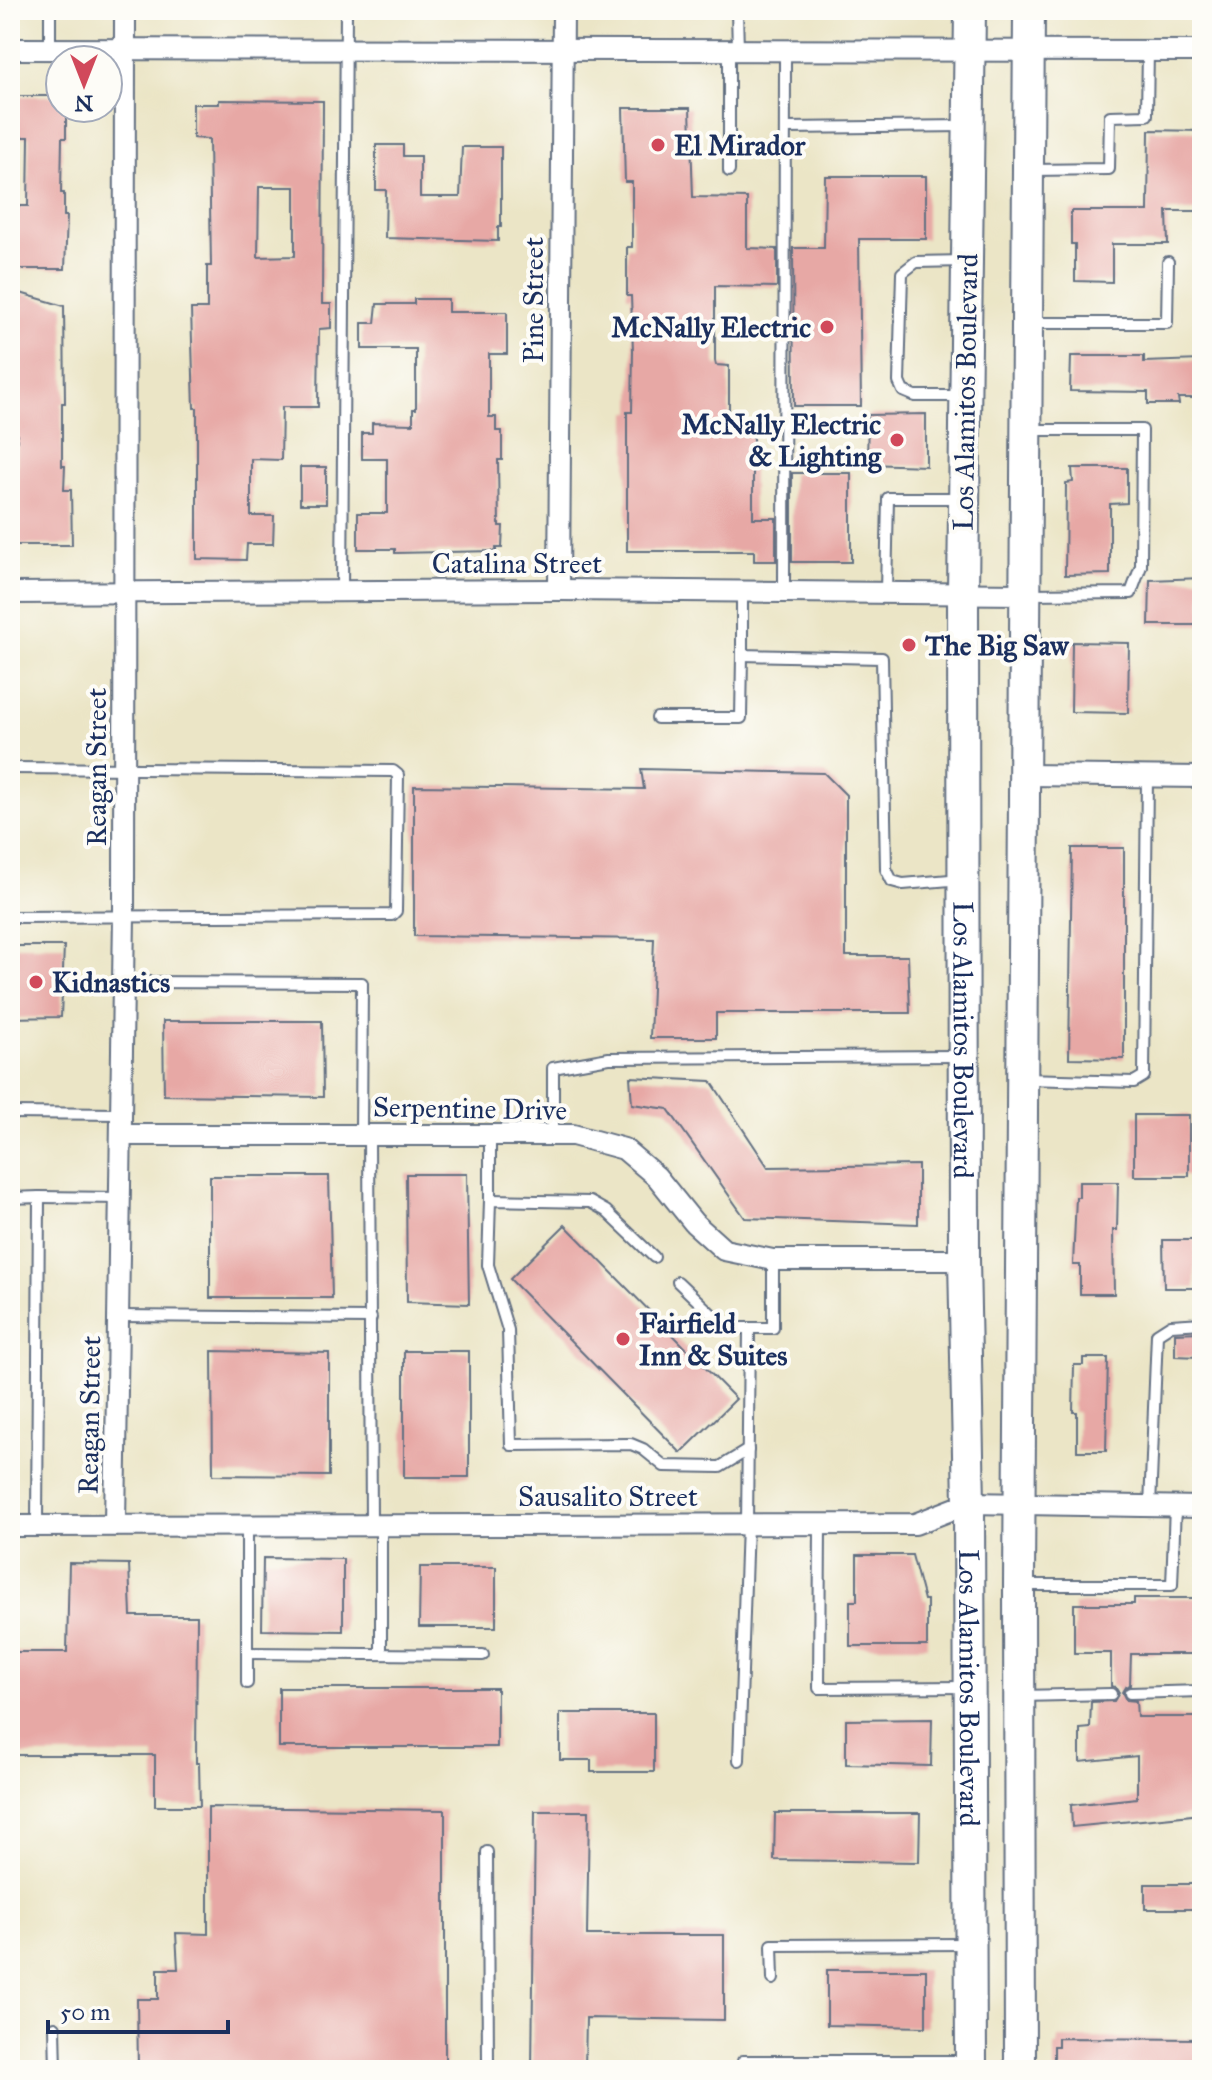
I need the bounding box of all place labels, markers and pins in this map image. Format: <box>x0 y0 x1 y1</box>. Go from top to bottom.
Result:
place label: El Mirador <box>674 128 806 163</box>
marker: El Mirador <box>649 136 667 154</box>
place label: McNally Electric <box>611 310 811 345</box>
marker: McNally Electric <box>818 318 836 336</box>
place label: McNally Electric & Lighting <box>681 407 882 474</box>
marker: McNally Electric & Lighting <box>888 431 906 449</box>
place label: The Big Saw <box>925 628 1070 663</box>
marker: The Big Saw <box>900 636 918 654</box>
place label: Kidnastics <box>52 965 170 1000</box>
marker: Kidnastics <box>27 973 45 991</box>
place label: Fairfield Inn & Suites <box>639 1306 787 1373</box>
marker: Fairfield Inn & Suites <box>614 1330 632 1348</box>

